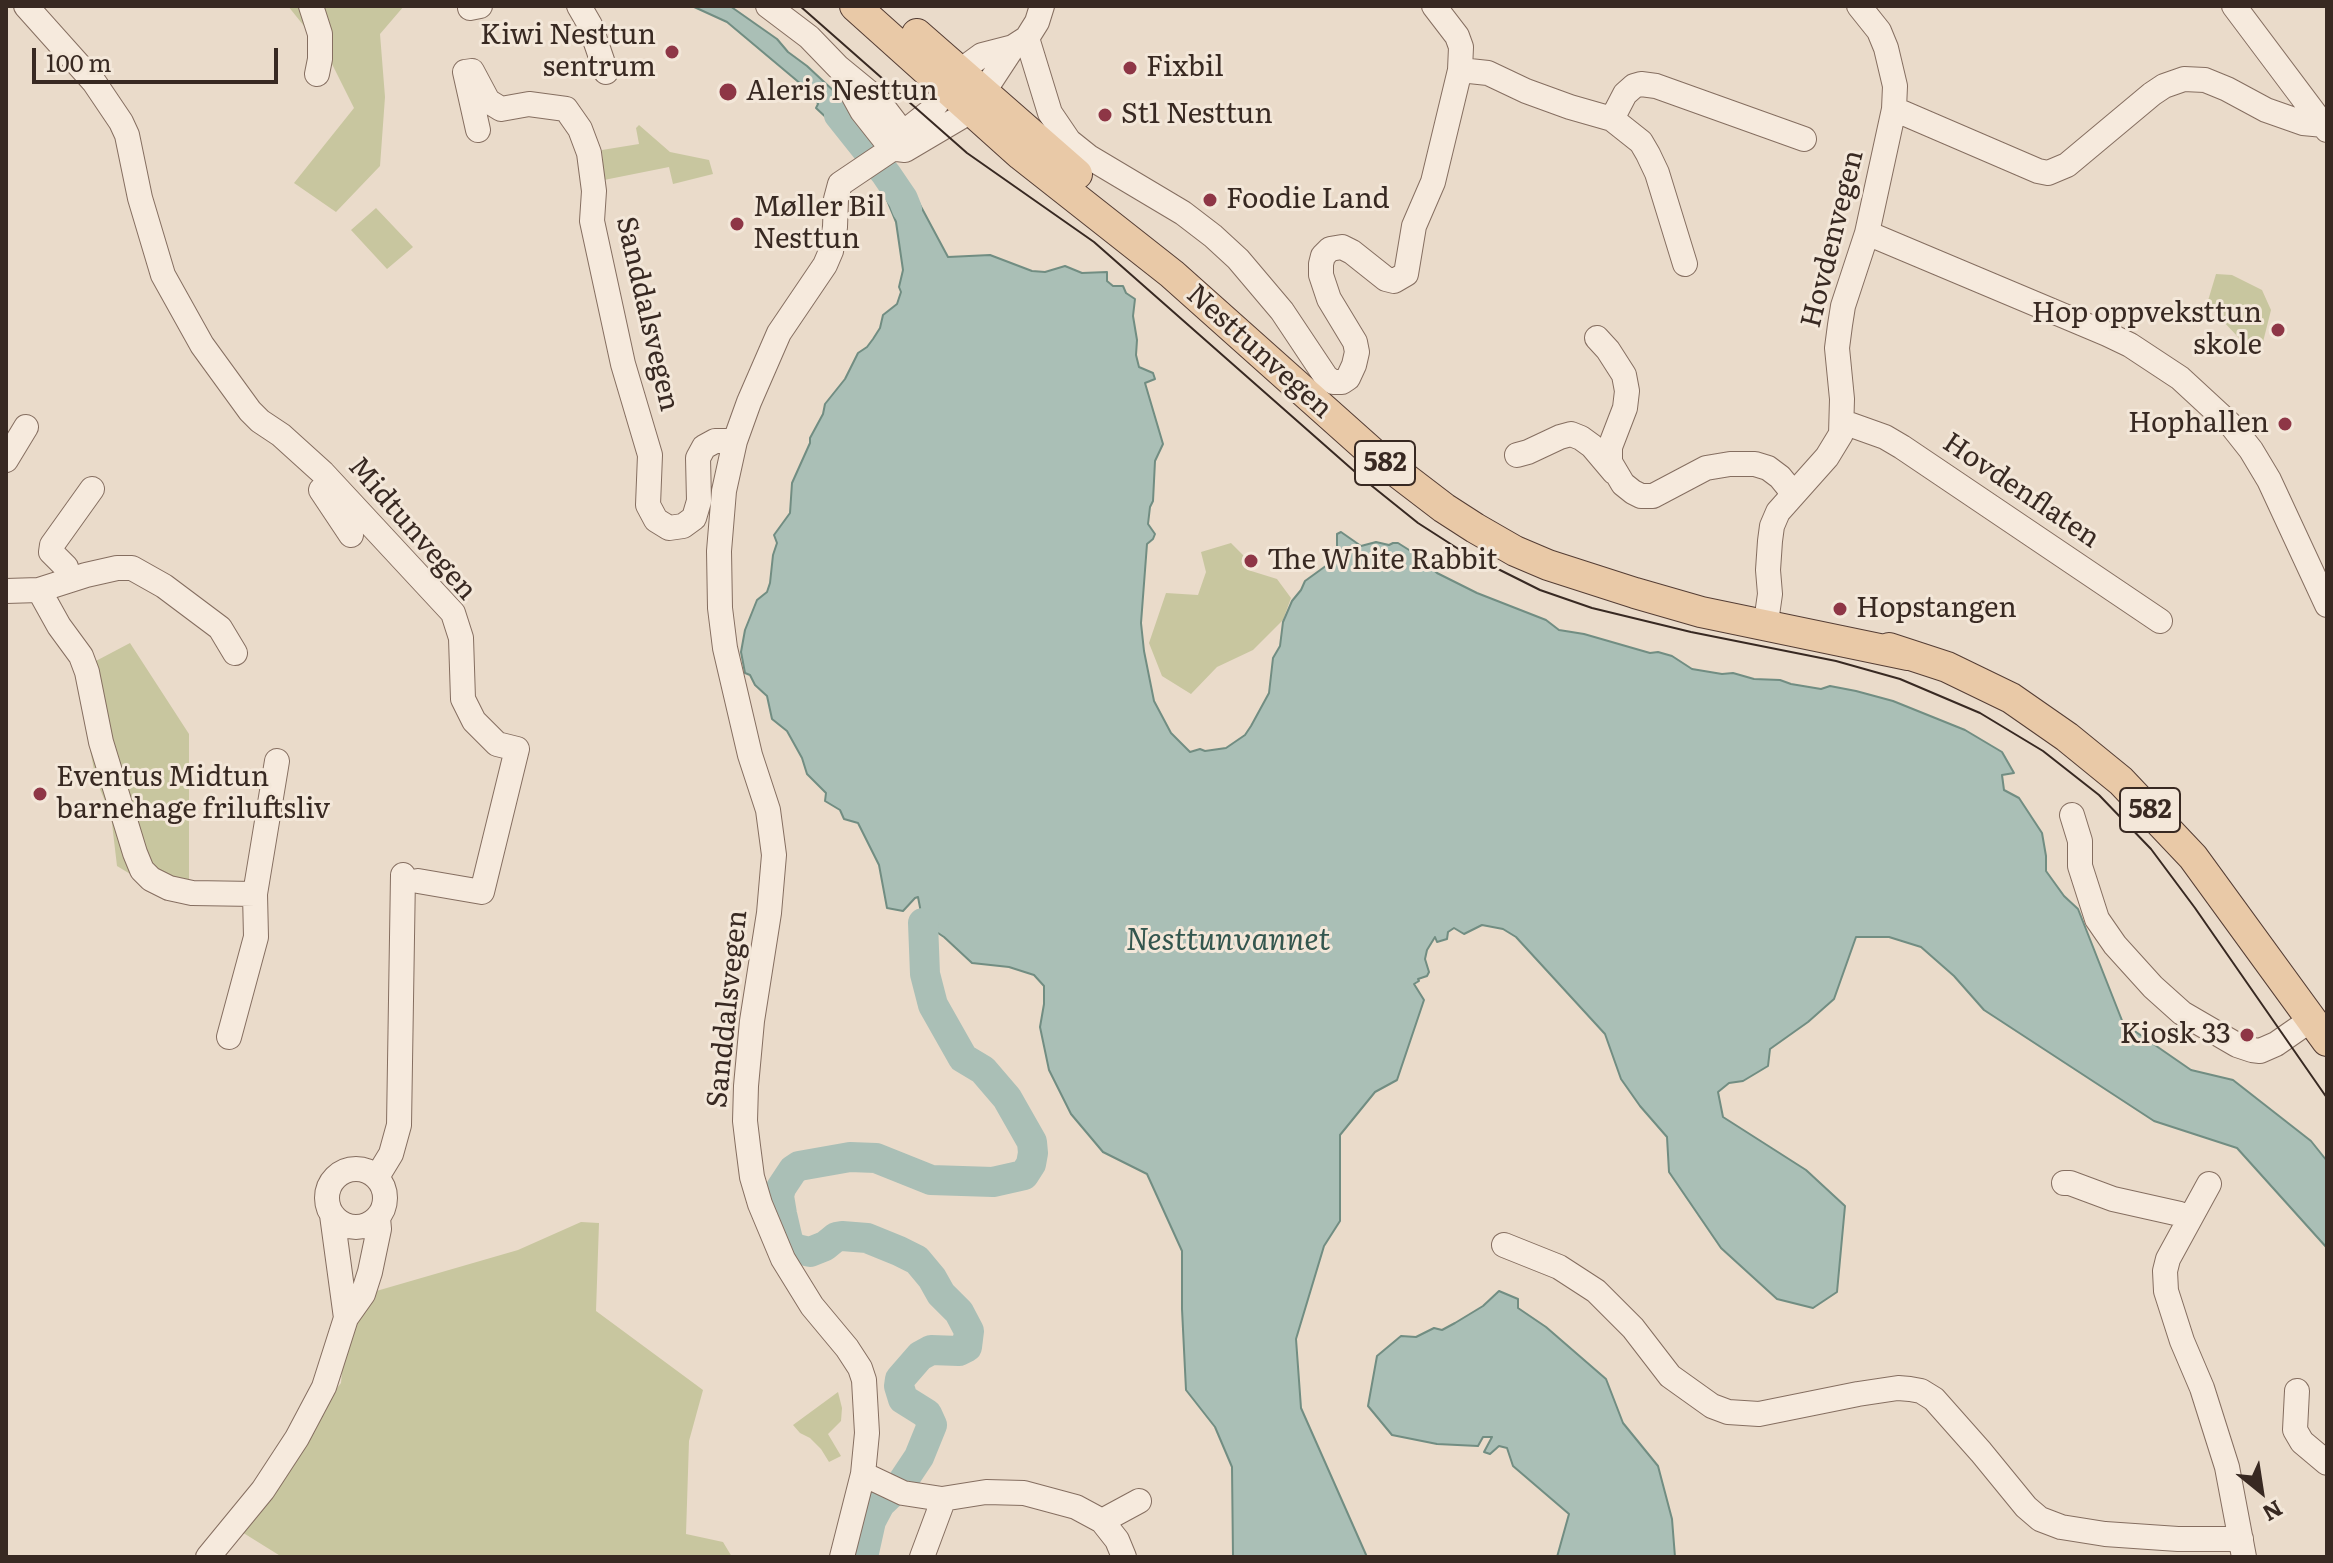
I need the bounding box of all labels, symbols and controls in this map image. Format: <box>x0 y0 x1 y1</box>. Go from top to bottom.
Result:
place label: Kiwi Nesttun sentrum <box>480 19 656 85</box>
scale bar <box>36 32 282 82</box>
marker: Kiwi Nesttun sentrum <box>663 43 681 61</box>
text: 100 m <box>46 44 112 79</box>
place label: Fixbil <box>1146 51 1224 85</box>
marker: Fixbil <box>1121 59 1139 77</box>
place label: Aleris Nesttun <box>746 75 938 109</box>
marker: Aleris Nesttun <box>717 81 739 103</box>
place label: St1 Nesttun <box>1121 98 1273 132</box>
marker: St1 Nesttun <box>1096 106 1114 124</box>
street label: Hovdenvegen <box>1795 147 1871 331</box>
place label: Foodie Land <box>1226 183 1390 217</box>
place label: Møller Bil Nesttun <box>753 191 885 257</box>
marker: Foodie Land <box>1201 191 1219 209</box>
street label: Sanddalsvegen <box>608 213 686 415</box>
marker: Møller Bil Nesttun <box>728 215 746 233</box>
street label: Nesttunvegen <box>1179 278 1339 426</box>
place label: Hop oppveksttun skole <box>2032 297 2262 363</box>
marker: Hop oppveksttun skole <box>2269 321 2287 339</box>
place label: Hophallen <box>2128 407 2269 441</box>
marker: Hophallen <box>2276 415 2294 433</box>
street label: Hovdenflaten <box>1936 426 2106 556</box>
road number: 582 <box>1355 441 1415 485</box>
street label: Midtunvegen <box>341 451 483 607</box>
place label: The White Rabbit <box>1267 544 1498 578</box>
marker: The White Rabbit <box>1242 552 1260 570</box>
place label: Hopstangen <box>1856 592 2017 626</box>
marker: Hopstangen <box>1831 600 1849 618</box>
place label: Eventus Midtun barnehage friluftsliv <box>56 761 330 827</box>
marker: Eventus Midtun barnehage friluftsliv <box>31 785 49 803</box>
road number: 582 <box>2120 788 2180 832</box>
street label: Sanddalsvegen <box>701 908 755 1110</box>
water label: Nesttunvannet <box>1126 923 1330 959</box>
place label: Kiosk 33 <box>2120 1018 2231 1052</box>
marker: Kiosk 33 <box>2238 1026 2256 1044</box>
north arrow <box>2221 1451 2301 1531</box>
text: N <box>2257 1493 2289 1531</box>

